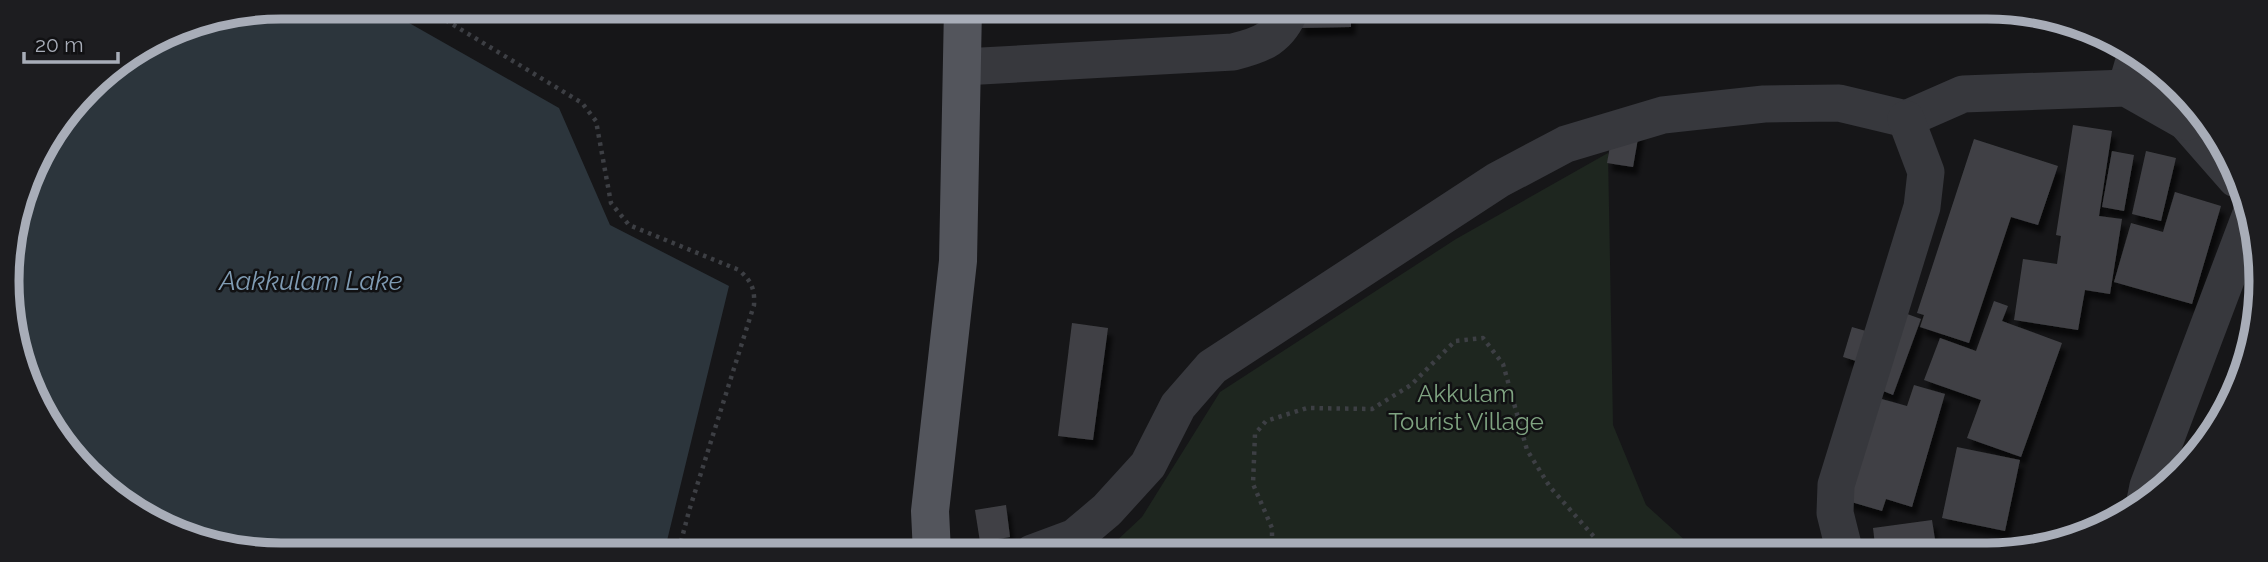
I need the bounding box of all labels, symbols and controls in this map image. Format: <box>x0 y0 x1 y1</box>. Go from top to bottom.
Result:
scale bar <box>24 21 119 65</box>
text: 20 m <box>35 32 83 57</box>
water label: Aakkulam Lake <box>217 266 403 296</box>
park label: Akkulam Tourist Village <box>1388 379 1544 436</box>

